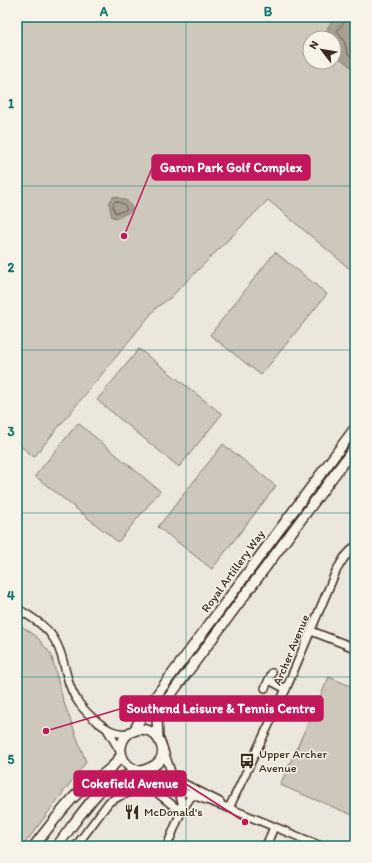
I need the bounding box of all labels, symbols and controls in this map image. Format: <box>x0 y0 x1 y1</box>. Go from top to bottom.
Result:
text: A <box>99 4 109 19</box>
text: B <box>264 4 273 19</box>
north arrow <box>302 30 342 70</box>
text: N <box>306 39 321 52</box>
text: 1 <box>8 96 14 111</box>
callout: Garon Park Golf Complex <box>152 155 310 180</box>
text: Garon Park Golf Complex <box>160 160 303 176</box>
text: 2 <box>8 260 15 275</box>
text: 3 <box>7 424 15 439</box>
street label: Royal Artillery Way <box>198 527 268 615</box>
text: 4 <box>7 588 15 603</box>
street label: Archer Avenue <box>270 612 312 688</box>
callout: Southend Leisure & Tennis Centre <box>120 696 323 721</box>
text: Southend Leisure & Tennis Centre <box>127 701 315 716</box>
place label: Upper Archer Avenue <box>259 747 327 775</box>
text: 5 <box>8 752 15 767</box>
bus stop icon: Upper Archer Avenue <box>238 752 256 770</box>
callout: Cokefield Avenue <box>74 771 186 796</box>
text: Cokefield Avenue <box>82 776 178 791</box>
restaurant icon: McDonald's <box>123 803 141 821</box>
place label: McDonald's <box>144 805 203 819</box>

